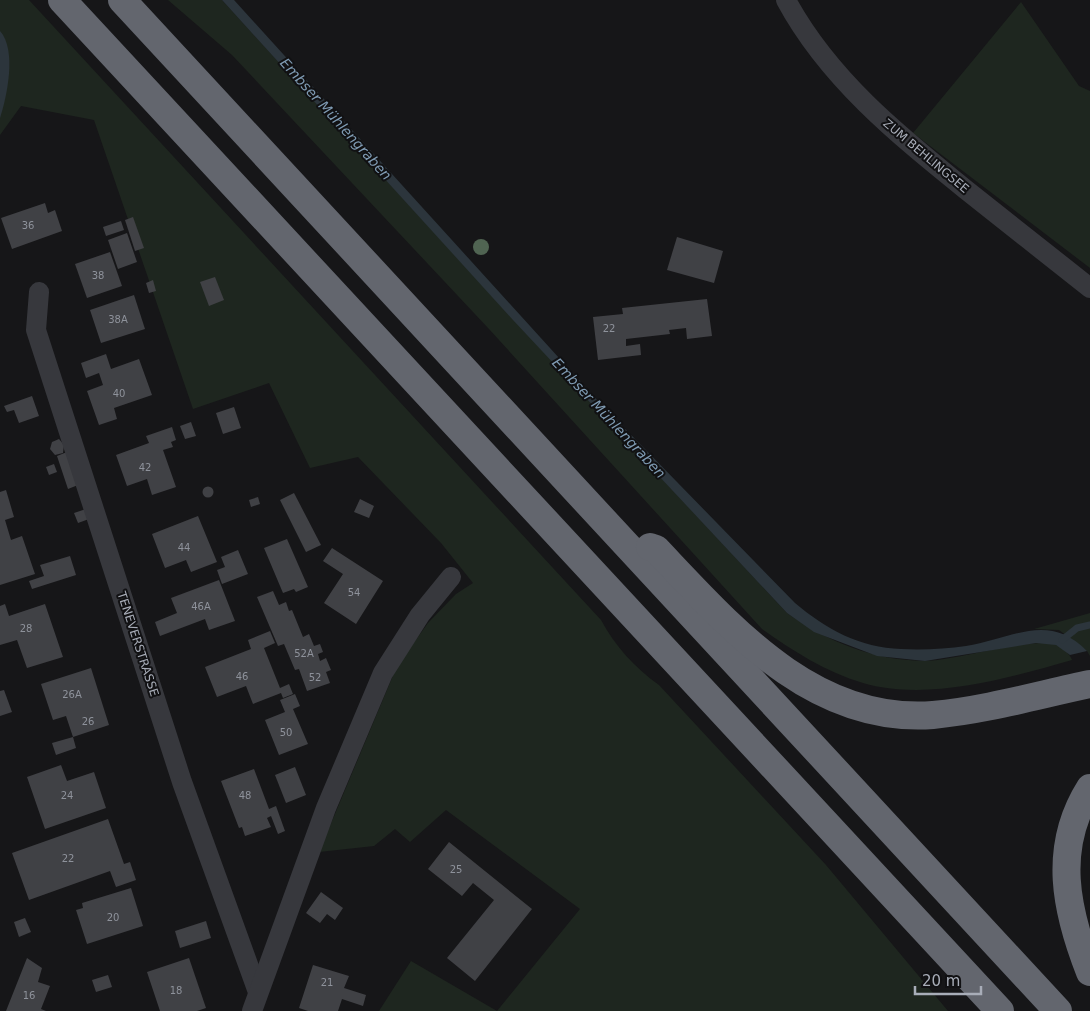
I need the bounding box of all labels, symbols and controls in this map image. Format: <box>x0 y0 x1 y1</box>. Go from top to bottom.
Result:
water label: Embser Mühlengraben <box>277 55 395 183</box>
street label: ZUM BEHLINGSEE <box>880 116 972 196</box>
house number: 36 <box>22 220 34 231</box>
house number: 38 <box>92 270 104 281</box>
house number: 38A <box>108 314 128 325</box>
house number: 22 <box>603 323 615 334</box>
water label: Embser Mühlengraben <box>549 355 669 481</box>
house number: 40 <box>113 388 125 399</box>
house number: 42 <box>139 462 151 473</box>
house number: 44 <box>178 542 190 553</box>
house number: 54 <box>348 587 360 598</box>
street label: TENEVERSTRASSE <box>114 589 162 698</box>
house number: 46A <box>191 601 211 612</box>
house number: 28 <box>20 623 32 634</box>
house number: 52A <box>294 648 314 659</box>
house number: 46 <box>236 671 248 682</box>
house number: 52 <box>309 672 321 683</box>
house number: 26A <box>62 689 82 700</box>
house number: 26 <box>82 716 94 727</box>
house number: 50 <box>280 727 292 738</box>
house number: 24 <box>61 790 73 801</box>
house number: 48 <box>239 790 251 801</box>
house number: 22 <box>62 853 74 864</box>
house number: 25 <box>450 864 462 875</box>
house number: 20 <box>107 912 119 923</box>
scale bar <box>915 964 981 996</box>
text: 20 m <box>922 972 960 990</box>
house number: 21 <box>321 977 333 988</box>
house number: 18 <box>170 985 182 996</box>
house number: 16 <box>23 990 35 1001</box>

